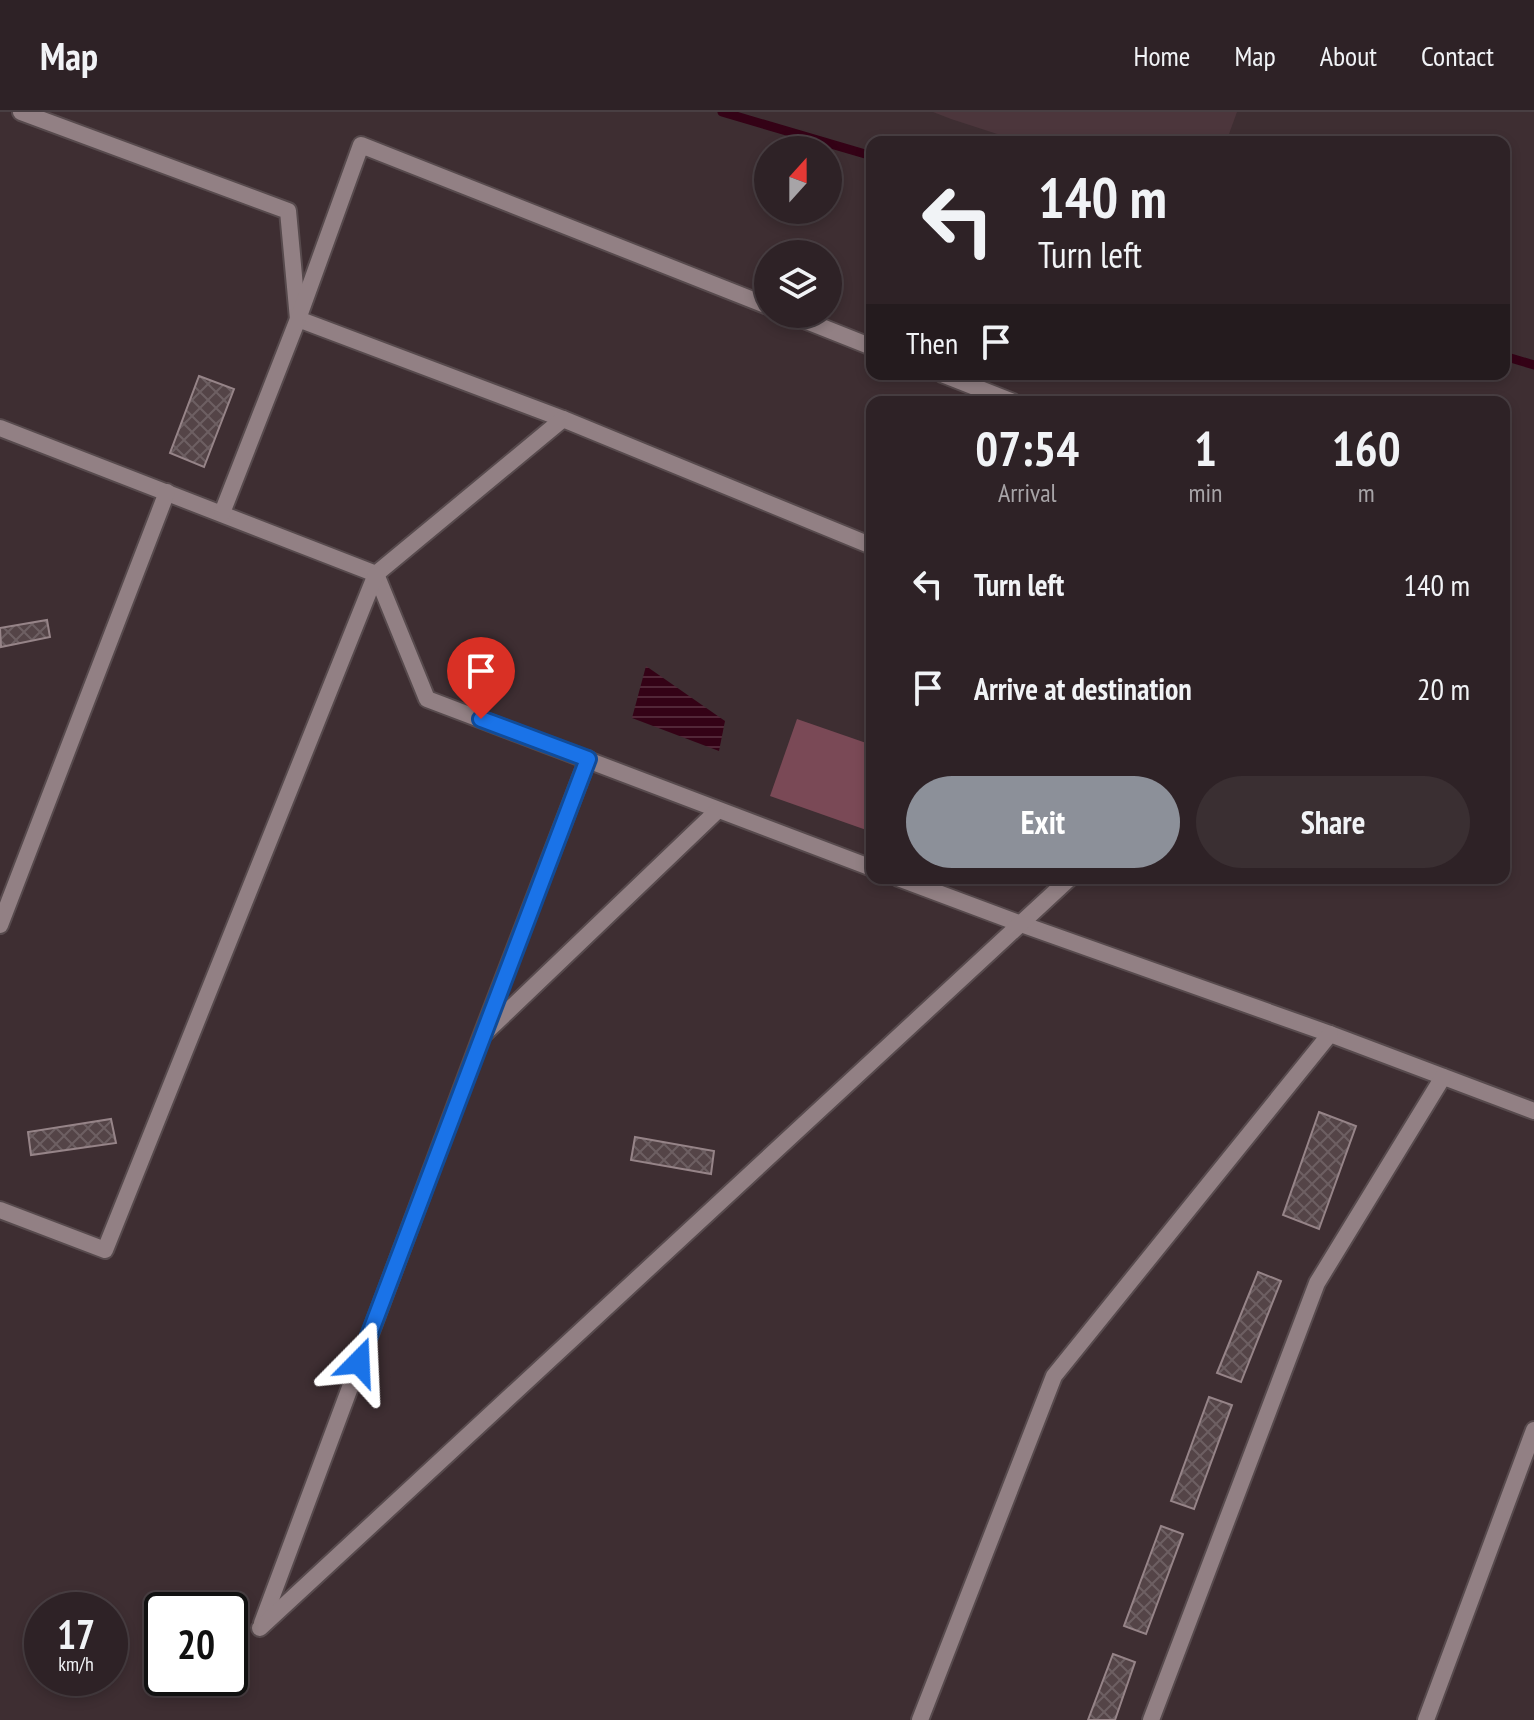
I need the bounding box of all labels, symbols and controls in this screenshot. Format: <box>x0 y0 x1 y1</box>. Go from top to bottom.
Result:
text: Map <box>40 31 98 80</box>
text: Home <box>1134 37 1190 74</box>
text: Map <box>1234 37 1276 74</box>
text: About <box>1320 37 1377 74</box>
text: Contact <box>1421 37 1494 74</box>
north arrow <box>754 136 842 224</box>
map controls <box>754 136 842 328</box>
text: 140 m <box>1038 161 1167 233</box>
icon: left <box>906 168 1010 272</box>
text: Turn left <box>1038 231 1142 278</box>
button: layers <box>754 240 842 328</box>
icon: arrive <box>974 320 1018 364</box>
text: Then <box>906 323 958 362</box>
text: 07:54 <box>975 417 1079 479</box>
text: 1 <box>1194 417 1217 479</box>
text: 160 <box>1332 417 1401 479</box>
text: Arrival <box>998 476 1057 509</box>
text: min <box>1188 476 1222 509</box>
text: m <box>1358 476 1375 509</box>
icon: left <box>906 562 950 606</box>
text: Turn left <box>974 565 1064 604</box>
text: 140 m <box>1404 565 1470 604</box>
pin <box>447 637 515 719</box>
icon: arrive <box>459 649 503 693</box>
icon: arrive <box>906 666 950 710</box>
text: Arrive at destination <box>974 669 1192 708</box>
text: 20 m <box>1417 669 1470 708</box>
button: Exit <box>906 776 1180 868</box>
button: Share <box>1196 776 1470 868</box>
position arrow <box>317 1320 401 1404</box>
speed limit sign: 20 <box>144 1592 248 1696</box>
text: 17 <box>57 1608 95 1660</box>
text: km/h <box>58 1651 94 1677</box>

